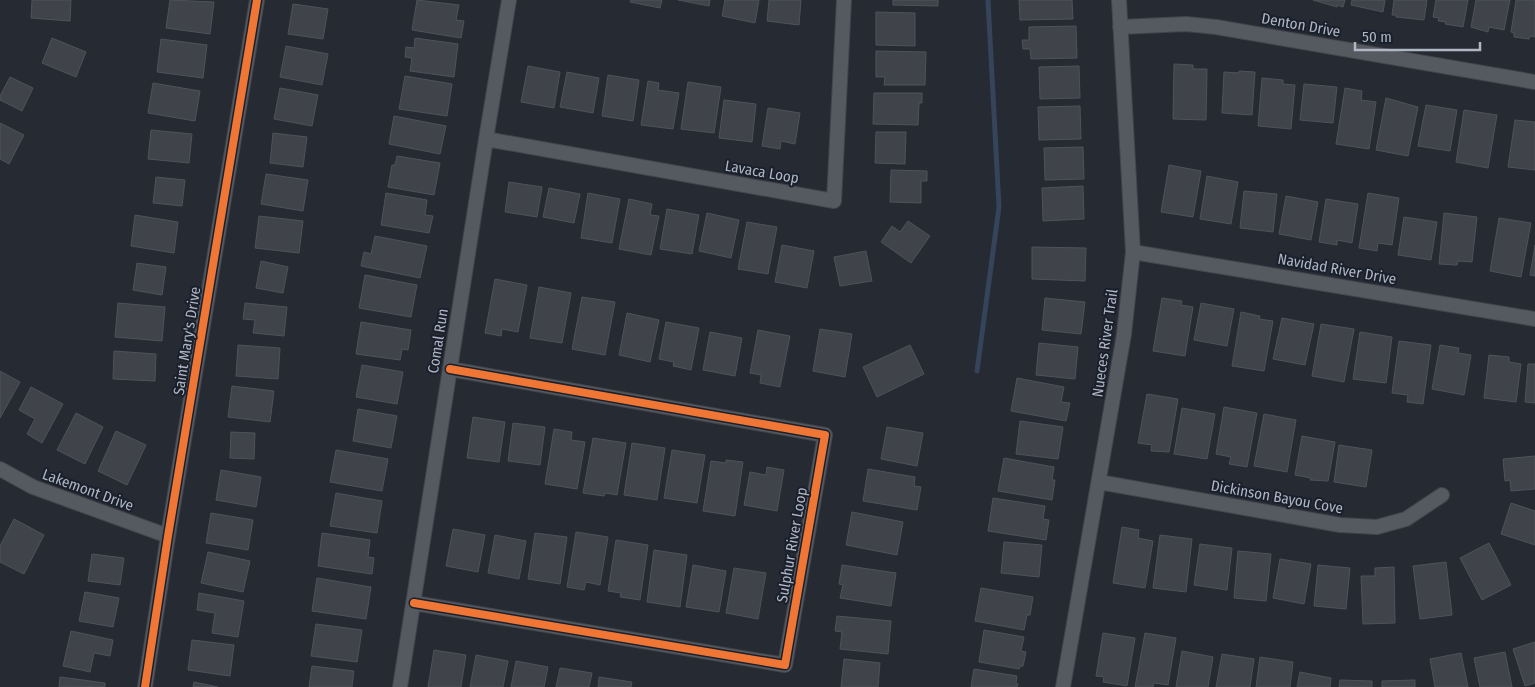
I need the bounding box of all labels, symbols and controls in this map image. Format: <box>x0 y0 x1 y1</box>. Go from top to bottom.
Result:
street label: Denton Drive <box>1260 9 1342 41</box>
scale bar <box>1355 20 1480 52</box>
text: 50 m <box>1362 28 1392 46</box>
street label: Lavaca Loop <box>724 157 800 187</box>
street label: Navidad River Drive <box>1276 250 1398 288</box>
street label: Saint Mary's Drive <box>170 286 204 396</box>
street label: Nueces River Trail <box>1089 288 1121 398</box>
street label: Comal Run <box>424 307 452 375</box>
street label: Lakemont Drive <box>40 465 136 515</box>
street label: Dickinson Bayou Cove <box>1210 477 1344 517</box>
street label: Sulphur River Loop <box>773 486 811 604</box>

